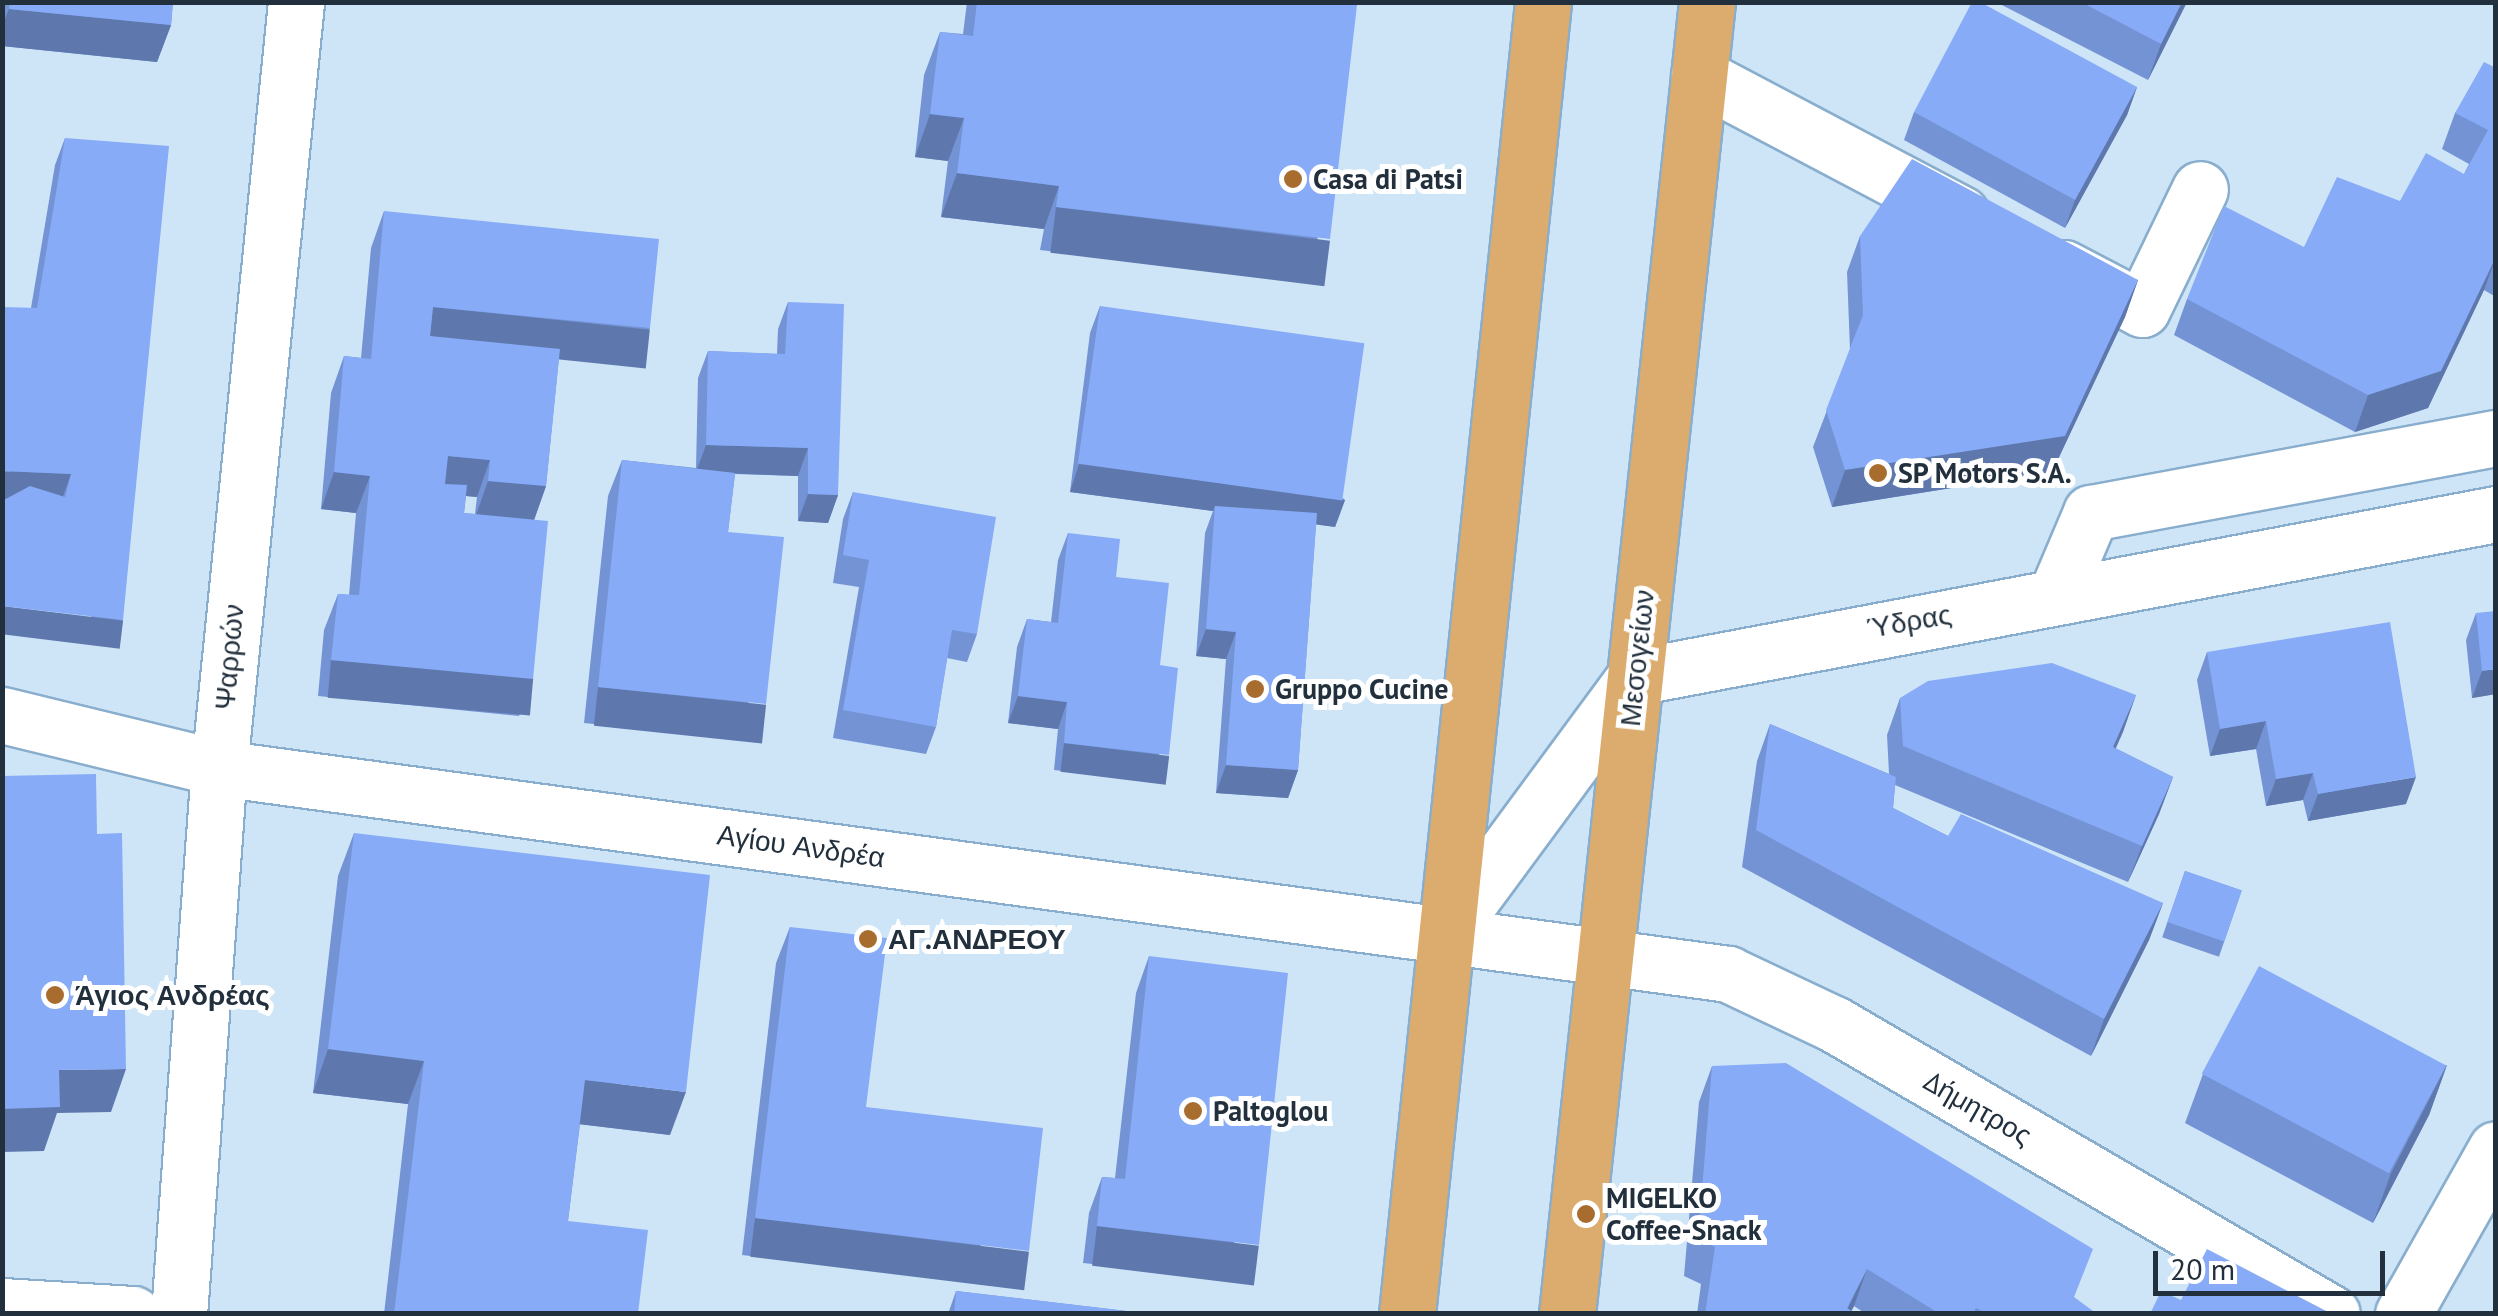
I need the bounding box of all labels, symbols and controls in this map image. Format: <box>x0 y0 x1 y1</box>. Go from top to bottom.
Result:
place label: Casa di Patsi <box>1313 162 1463 196</box>
marker: Casa di Patsi <box>1282 168 1304 190</box>
place label: SP Motors S.A. <box>1898 456 2073 490</box>
marker: SP Motors S.A. <box>1867 462 1889 484</box>
street label: Μεσογείων <box>1613 588 1661 728</box>
street label: Ύδρας <box>1864 597 1954 645</box>
street label: Ψαρρών <box>208 603 250 711</box>
place label: Gruppo Cucine <box>1275 672 1449 706</box>
marker: Gruppo Cucine <box>1244 678 1266 700</box>
street label: Αγίου Ανδρέα <box>715 818 887 874</box>
place label: ΑΓ.ΑΝΔΡΕΟΥ <box>888 922 1066 956</box>
marker: ΑΓ.ΑΝΔΡΕΟΥ <box>857 928 879 950</box>
place label: Άγιος Ανδρέας <box>75 978 270 1012</box>
marker: Άγιος Ανδρέας <box>44 984 66 1006</box>
street label: Δήμητρος <box>1918 1064 2038 1152</box>
place label: Paltoglou <box>1213 1094 1328 1128</box>
marker: Paltoglou <box>1182 1100 1204 1122</box>
place label: MIGELKO Coffee-Snack <box>1606 1181 1761 1247</box>
marker: MIGELKO Coffee-Snack <box>1575 1203 1597 1225</box>
scale bar <box>2158 1231 2390 1293</box>
text: 20 m <box>2170 1249 2235 1288</box>

